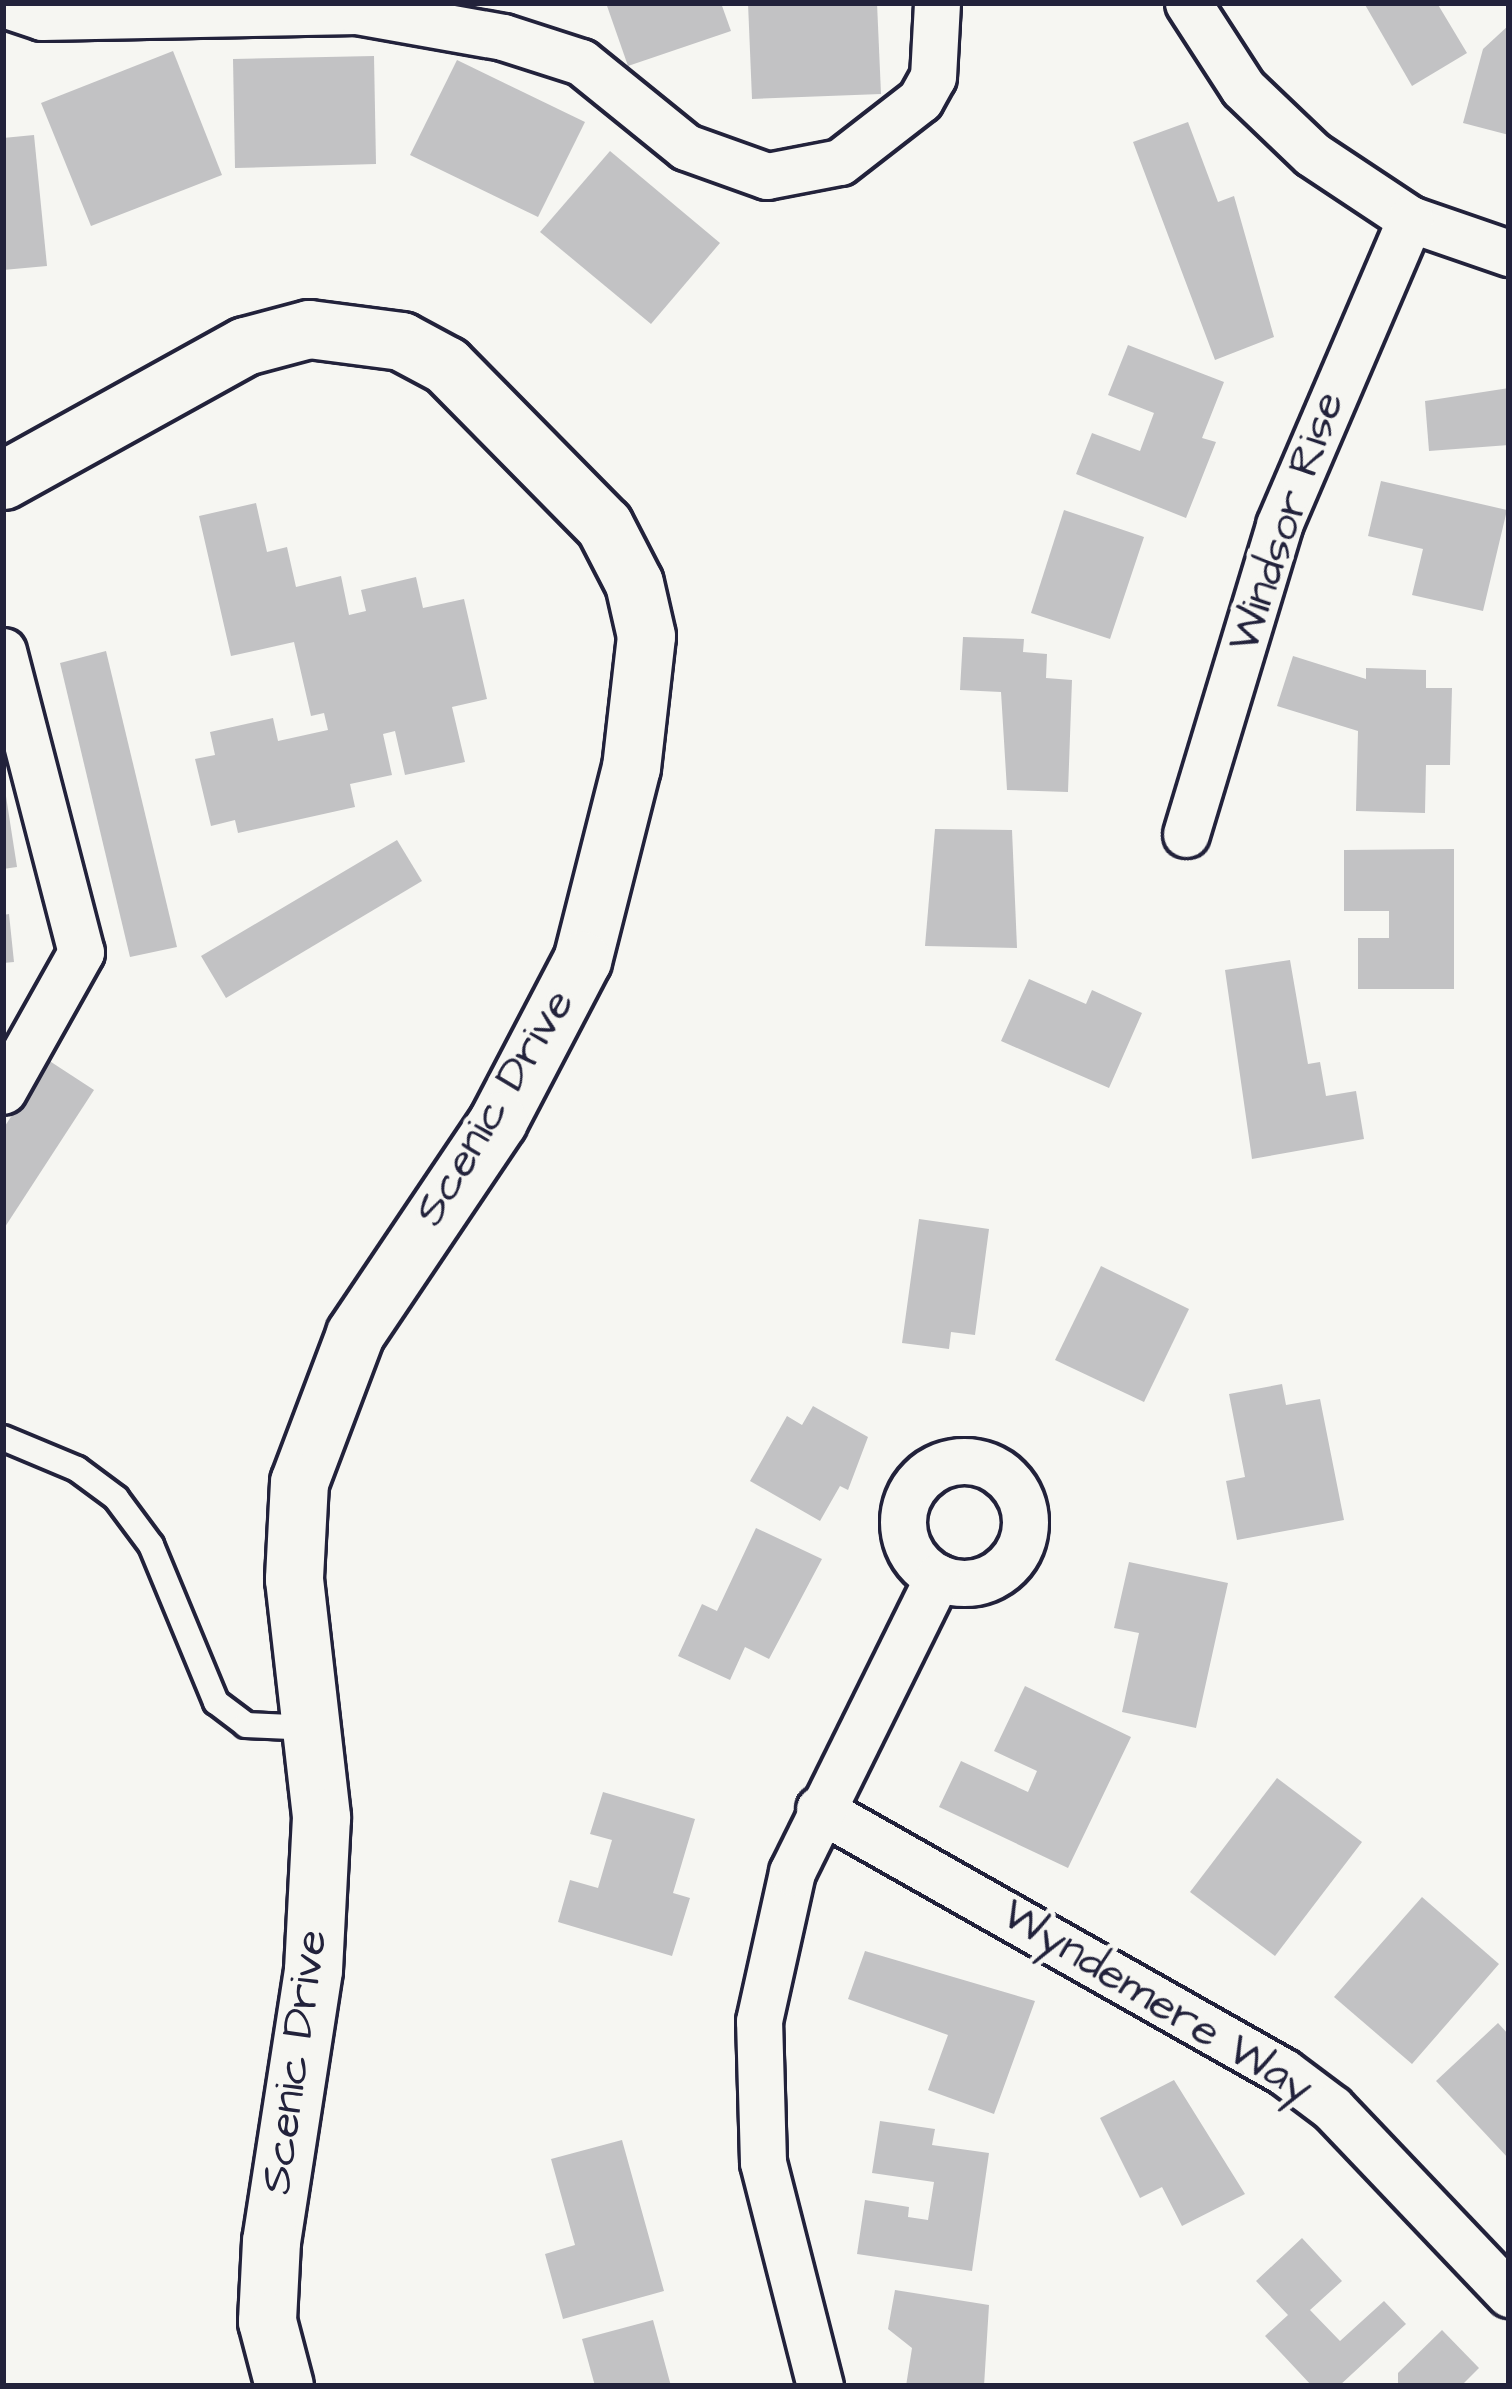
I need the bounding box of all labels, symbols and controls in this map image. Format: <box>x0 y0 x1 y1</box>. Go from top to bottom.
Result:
street label: Windsor Rise <box>1217 385 1357 659</box>
street label: Scenic Drive <box>403 980 587 1236</box>
street label: Wyndemere Way <box>992 1888 1322 2116</box>
street label: Scenic Drive <box>250 1927 340 2197</box>

